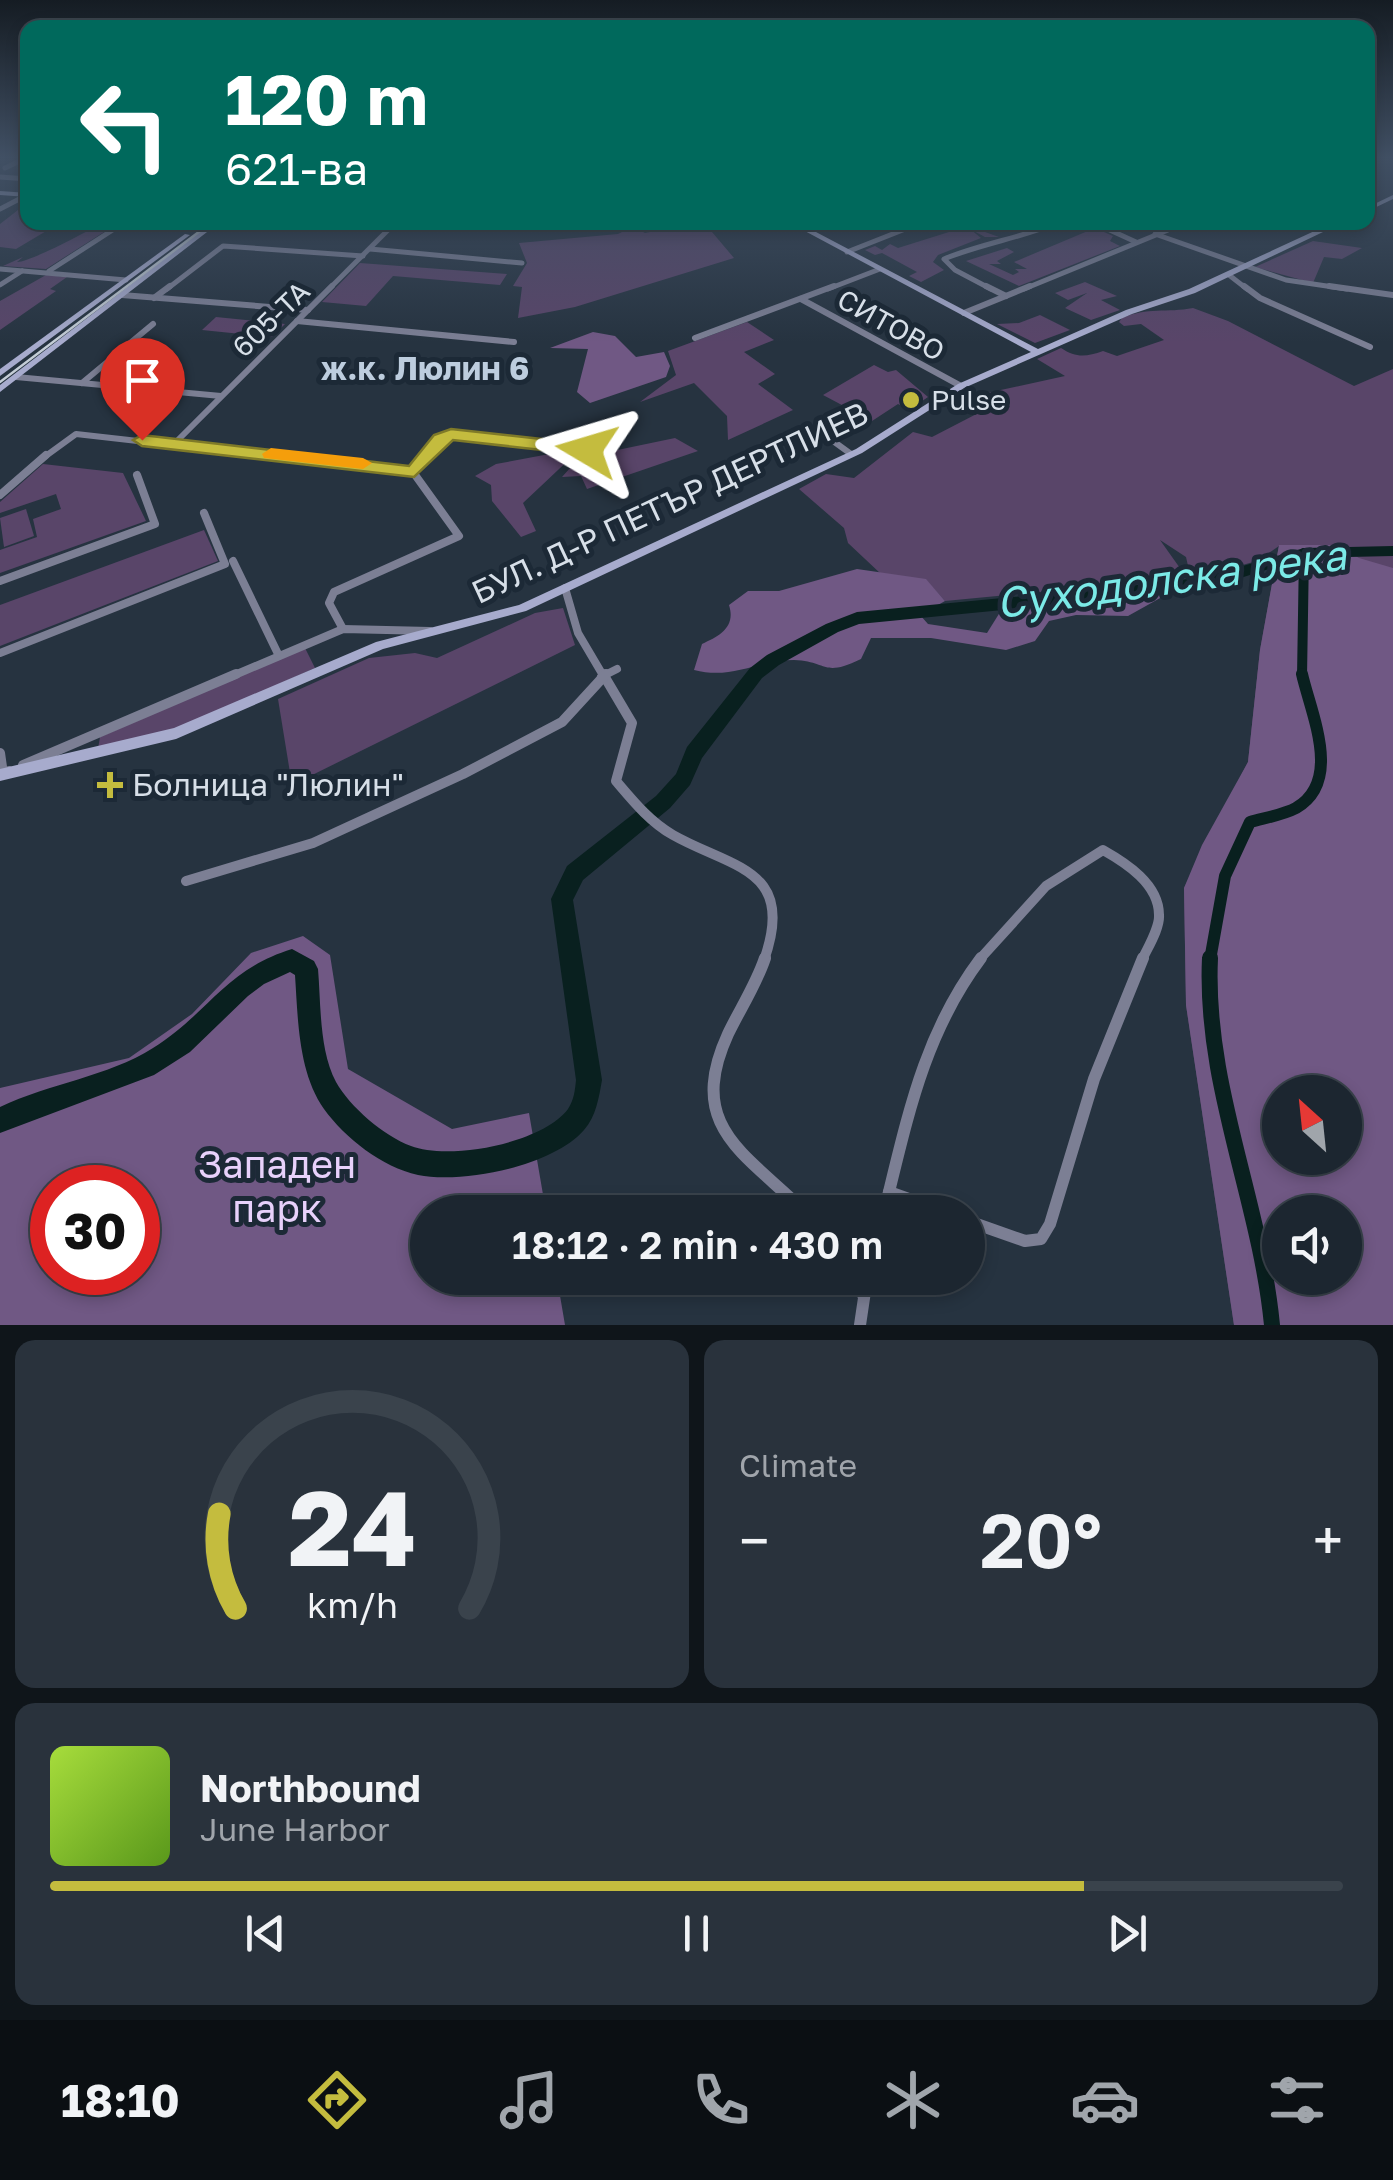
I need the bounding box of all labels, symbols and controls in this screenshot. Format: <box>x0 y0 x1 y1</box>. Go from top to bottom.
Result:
text: 120 m <box>225 56 428 140</box>
icon: left <box>60 60 190 190</box>
text: 621-ва <box>225 141 368 195</box>
street label: 605-ТА <box>225 274 316 363</box>
street label: СИТОВО <box>832 282 950 367</box>
pin <box>100 338 185 441</box>
district label: ж.к. Люлин 6 <box>321 349 529 387</box>
icon: arrive <box>115 353 170 408</box>
place label: Pulse <box>931 383 1006 416</box>
marker: Pulse <box>900 389 922 411</box>
street label: БУЛ. Д-Р ПЕТЪР ДЕРТЛИЕВ <box>465 393 874 611</box>
position arrow <box>535 398 639 502</box>
water label: Суходолска река <box>993 529 1350 627</box>
place label: Болница "Люлин" <box>132 765 404 803</box>
marker: Болница "Люлин" <box>97 772 123 798</box>
north arrow <box>1262 1075 1362 1175</box>
map controls <box>1262 1075 1362 1295</box>
park label: Западен парк <box>198 1141 356 1230</box>
speed limit sign: 30 <box>30 1165 160 1295</box>
button: sound <box>1262 1195 1362 1295</box>
text: 18:12 · 2 min · 430 m <box>512 1222 883 1267</box>
text: Climate <box>739 1446 857 1484</box>
text: 24 <box>288 1464 416 1589</box>
text: 20° <box>980 1494 1102 1585</box>
text: − <box>739 1507 769 1573</box>
text: + <box>1313 1507 1343 1573</box>
text: km/h <box>307 1583 397 1626</box>
text: Northbound <box>200 1765 421 1810</box>
text: June Harbor <box>200 1810 390 1848</box>
icon: previous <box>238 1906 293 1961</box>
icon: pause <box>669 1906 724 1961</box>
icon: next <box>1100 1906 1155 1961</box>
icon: directions <box>302 2065 372 2135</box>
icon: music <box>494 2065 564 2135</box>
icon: phone <box>686 2065 756 2135</box>
icon: climate <box>878 2065 948 2135</box>
icon: car <box>1070 2065 1140 2135</box>
icon: filters <box>1262 2065 1332 2135</box>
text: 18:10 <box>61 2073 180 2127</box>

